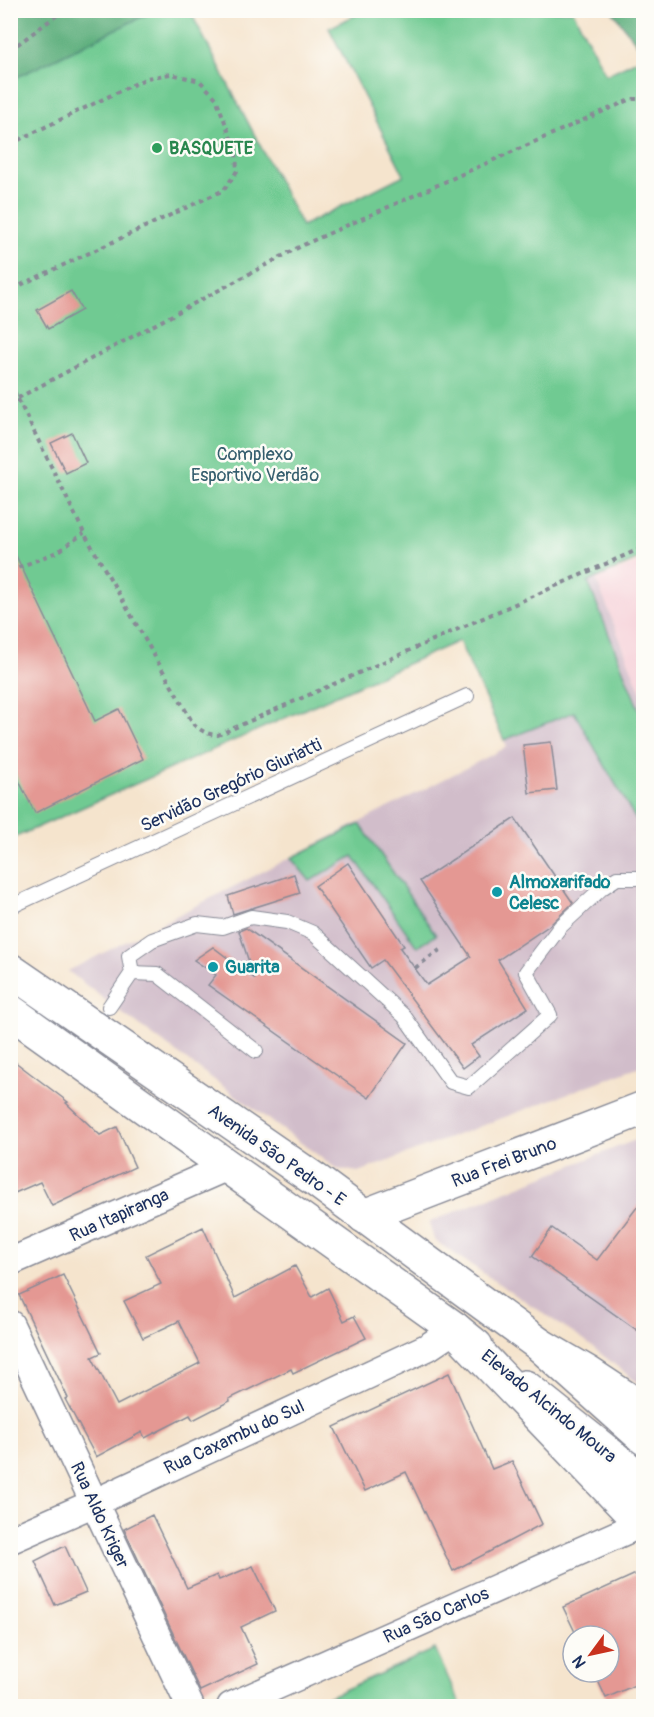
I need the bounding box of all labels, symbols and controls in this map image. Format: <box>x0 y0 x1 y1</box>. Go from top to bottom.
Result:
place label: BASQUETE <box>169 137 254 160</box>
marker: BASQUETE <box>150 141 164 155</box>
park label: Complexo Esportivo Verdão <box>191 443 319 487</box>
street label: Servidão Gregório Giuriatti <box>137 733 325 838</box>
place label: Almoxarifado Celesc <box>509 871 611 915</box>
marker: Almoxarifado Celesc <box>490 885 504 899</box>
place label: Guarita <box>225 956 280 979</box>
marker: Guarita <box>206 960 220 974</box>
street label: Avenida São Pedro - E <box>203 1099 350 1212</box>
street label: Rua Frei Bruno <box>448 1132 560 1193</box>
street label: Rua Itapiranga <box>66 1183 172 1248</box>
street label: Elevado Alcindo Moura <box>476 1345 621 1468</box>
street label: Rua Caxambu do Sul <box>160 1395 308 1480</box>
street label: Rua Aldo Kriger <box>65 1458 134 1573</box>
street label: Rua São Carlos <box>380 1582 493 1649</box>
north arrow <box>561 1624 621 1684</box>
text: N <box>568 1651 591 1672</box>

